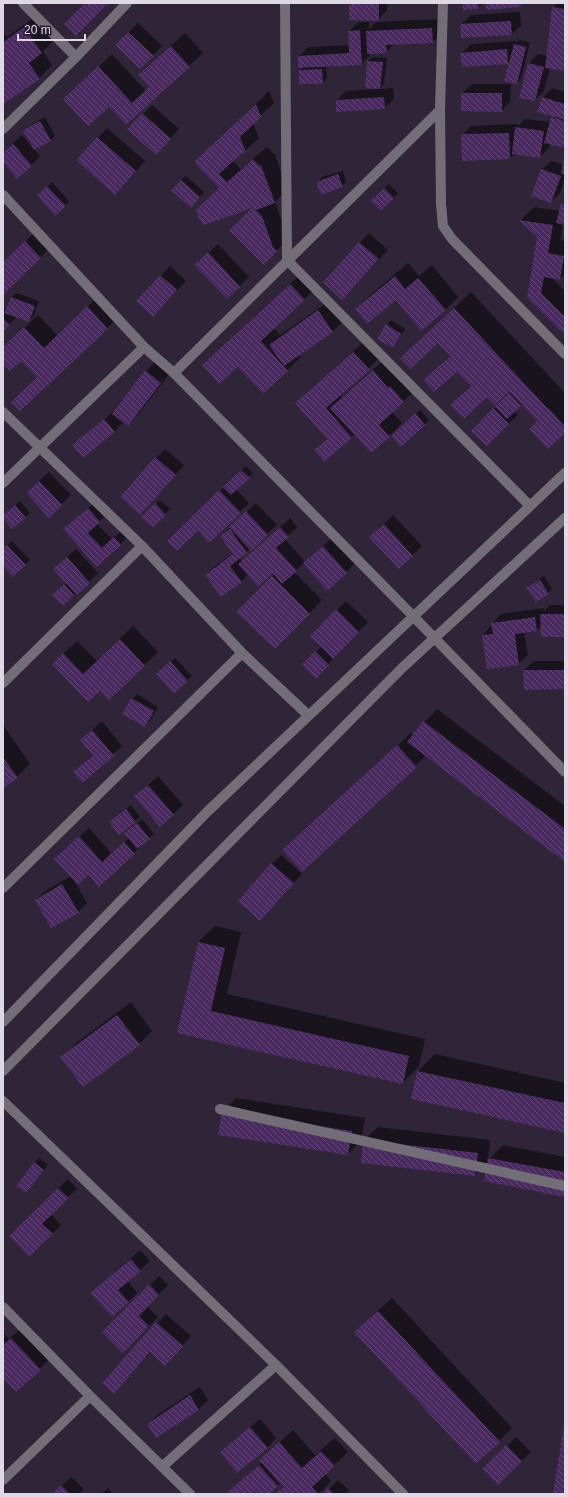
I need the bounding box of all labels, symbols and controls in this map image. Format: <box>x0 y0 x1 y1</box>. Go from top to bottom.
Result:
scale bar <box>18 16 85 42</box>
text: 20 m <box>24 23 51 37</box>

